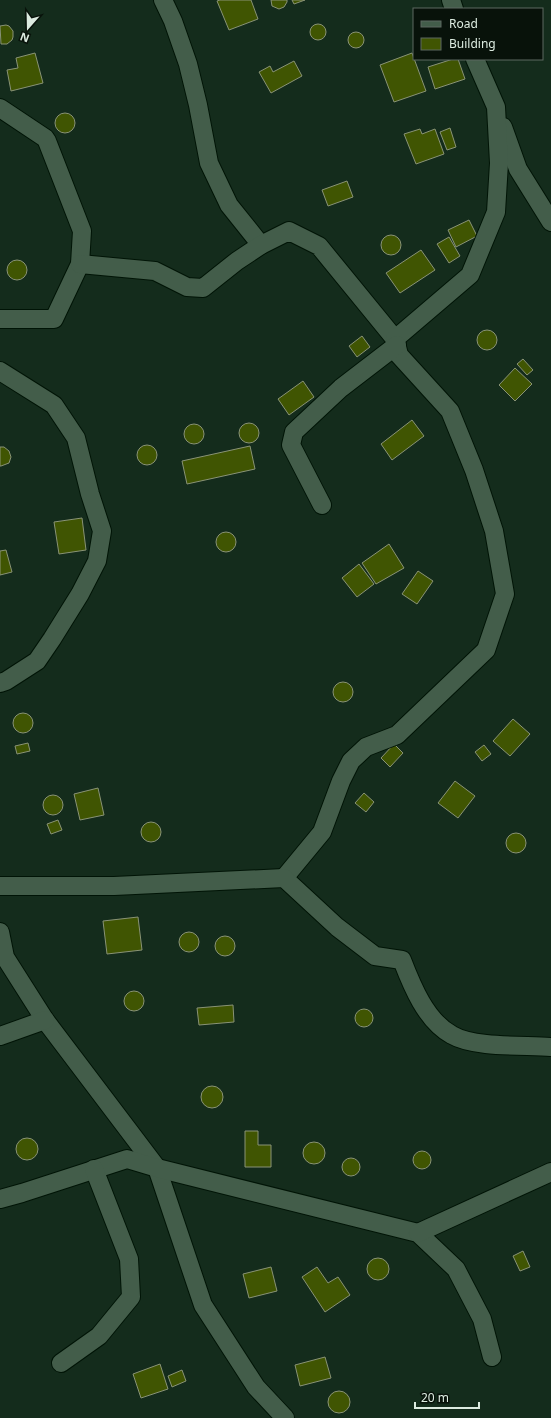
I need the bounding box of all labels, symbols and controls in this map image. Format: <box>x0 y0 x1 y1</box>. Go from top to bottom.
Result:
north arrow <box>8 8 48 48</box>
legend <box>413 8 543 60</box>
text: Road <box>449 15 478 32</box>
text: N <box>18 29 31 46</box>
text: Building <box>449 35 496 52</box>
scale bar <box>415 1384 479 1410</box>
text: 20 m <box>421 1389 449 1406</box>

